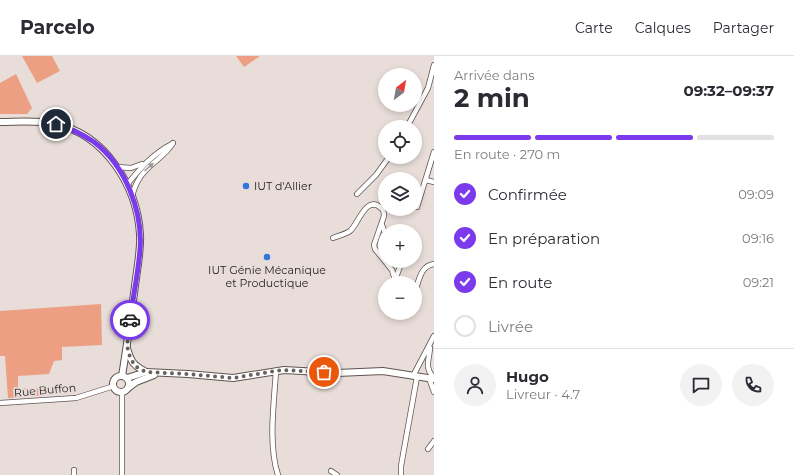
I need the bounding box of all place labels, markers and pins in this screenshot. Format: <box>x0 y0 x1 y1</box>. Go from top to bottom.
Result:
pin <box>39 107 73 141</box>
place label: IUT d'Allier <box>254 179 312 193</box>
marker: IUT d'Allier <box>241 181 251 191</box>
marker: IUT Génie Mécanique et Productique <box>262 252 272 262</box>
place label: IUT Génie Mécanique et Productique <box>208 263 326 290</box>
pin <box>307 355 341 389</box>

